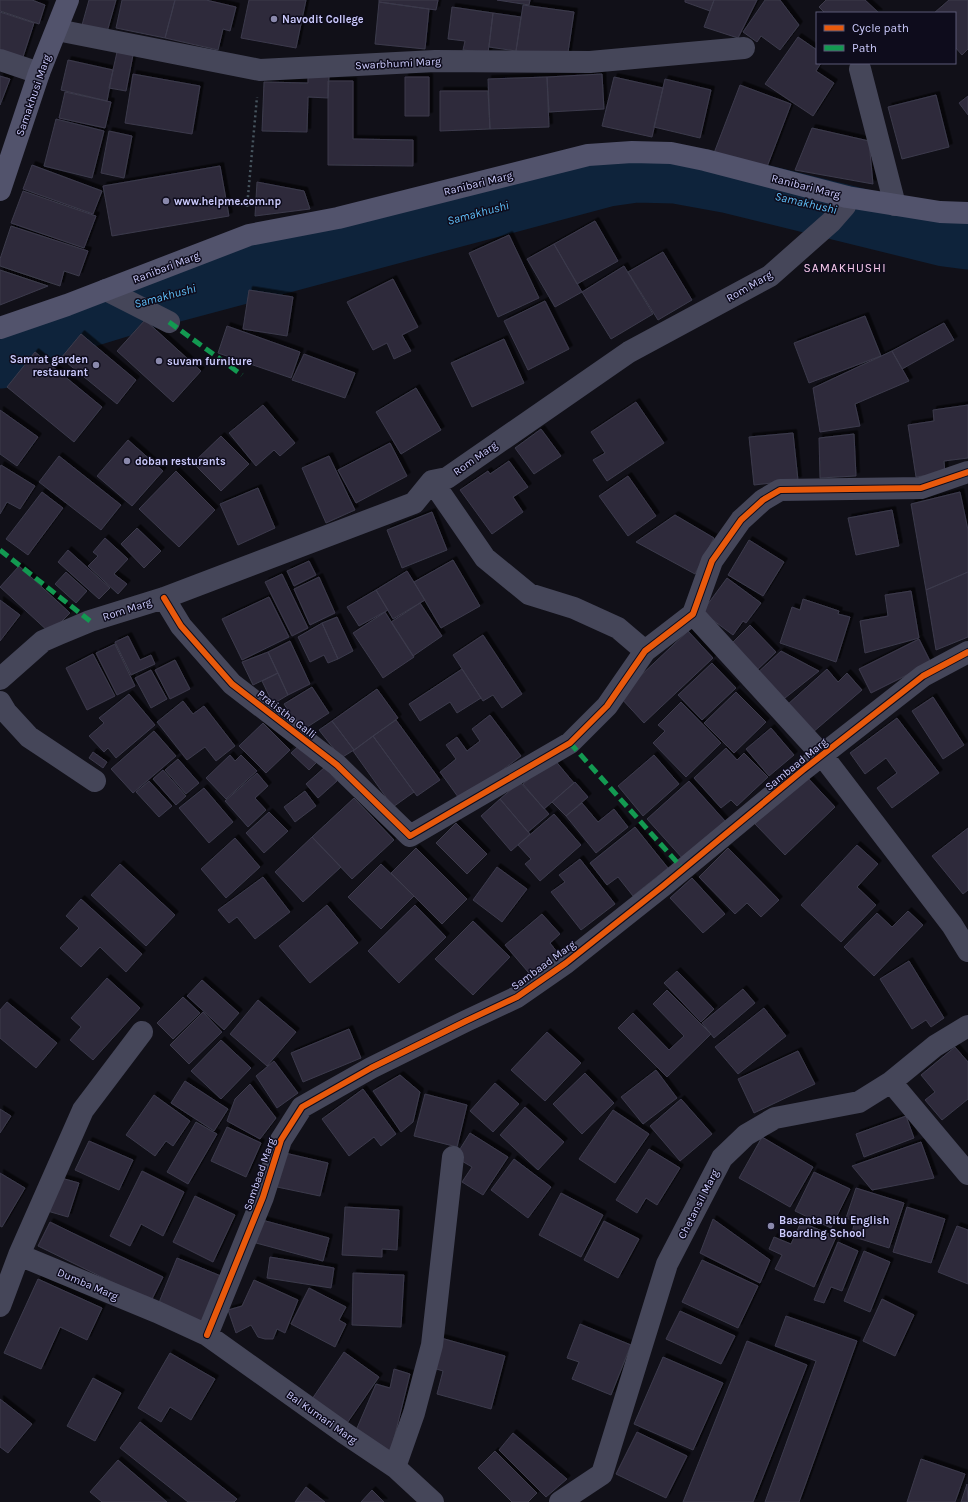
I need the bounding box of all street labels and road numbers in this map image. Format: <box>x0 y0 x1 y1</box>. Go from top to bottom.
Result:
street label: Samakhusi Marg <box>13 52 54 138</box>
street label: Swarbhumi Marg <box>355 55 442 72</box>
street label: Ranibari Marg <box>442 168 515 198</box>
street label: Ranibari Marg <box>770 172 842 202</box>
street label: Ranibari Marg <box>131 248 202 286</box>
street label: Rom Marg <box>724 268 775 305</box>
street label: Rom Marg <box>451 438 501 478</box>
street label: Rom Marg <box>101 595 154 624</box>
street label: Pratistha Galli <box>255 687 319 741</box>
street label: Sambaad Marg <box>763 735 831 793</box>
street label: Sambaad Marg <box>509 937 579 993</box>
street label: Sambaad Marg <box>241 1135 278 1212</box>
street label: Chetansil Marg <box>675 1167 722 1241</box>
street label: Dumba Marg <box>55 1266 121 1303</box>
street label: Bal Kumari Marg <box>284 1388 360 1447</box>

